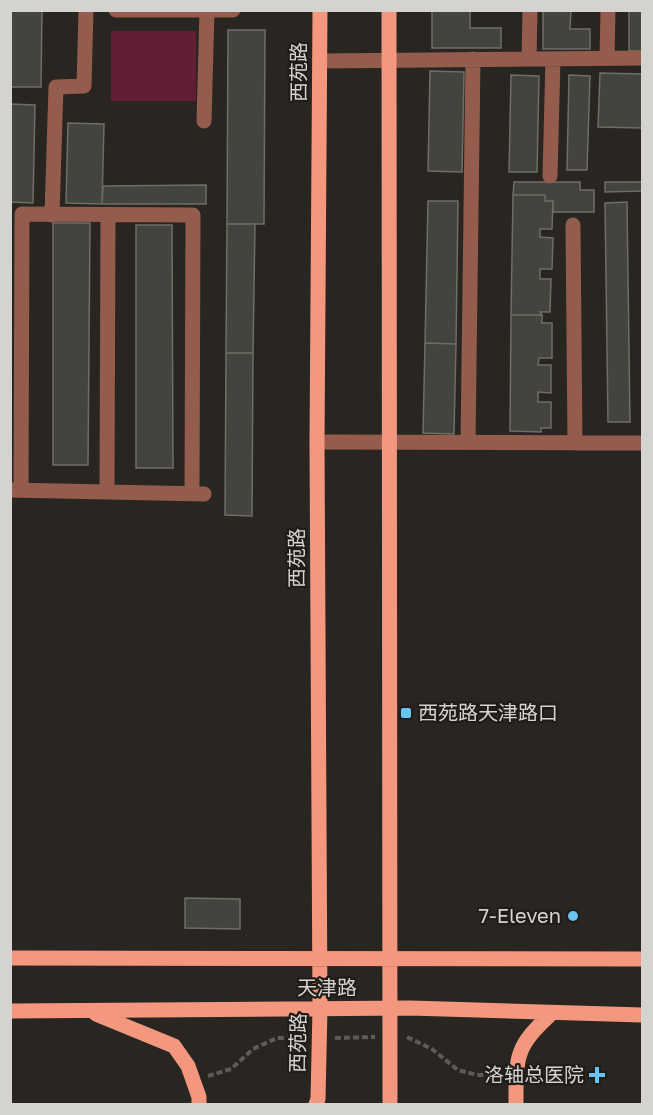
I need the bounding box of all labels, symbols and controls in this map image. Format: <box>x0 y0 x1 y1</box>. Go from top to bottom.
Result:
street label: 西苑路 <box>286 42 310 102</box>
street label: 西苑路 <box>284 528 308 588</box>
place label: 西苑路天津路口 <box>418 700 558 724</box>
marker: 西苑路天津路口 <box>399 706 413 720</box>
place label: 7-Eleven <box>479 903 561 927</box>
marker: 7-Eleven <box>566 909 580 923</box>
street label: 天津路 <box>297 975 357 999</box>
street label: 西苑路 <box>284 1013 310 1073</box>
place label: 洛轴总医院 <box>484 1062 584 1086</box>
marker: 洛轴总医院 <box>588 1066 606 1084</box>

